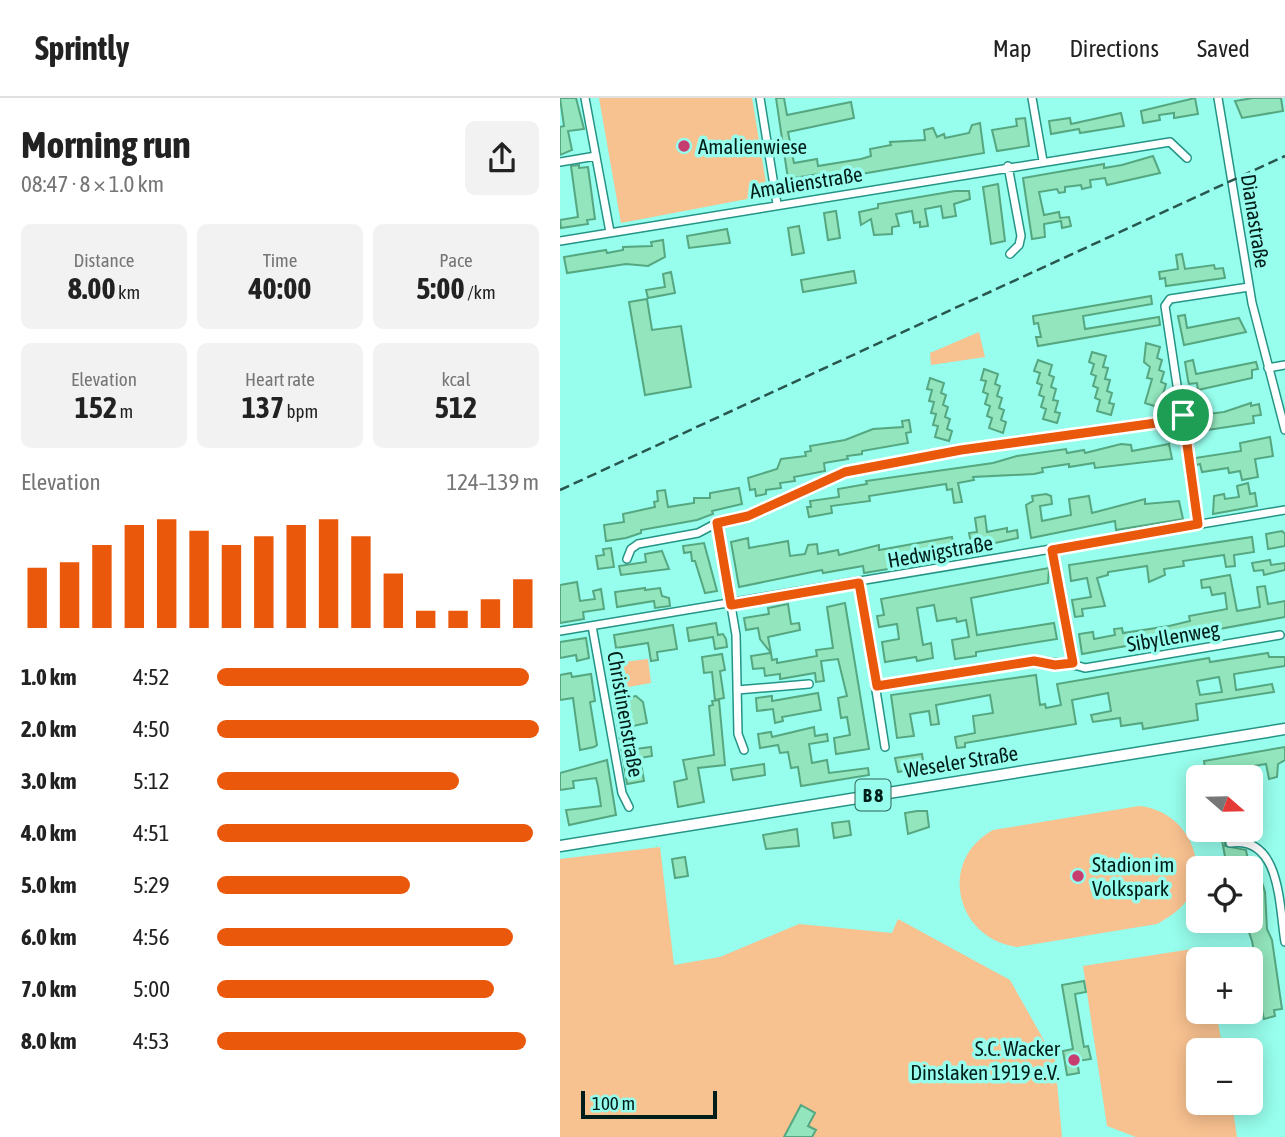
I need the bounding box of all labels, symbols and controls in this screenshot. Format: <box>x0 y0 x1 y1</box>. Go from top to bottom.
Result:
text: Sprintly <box>35 29 129 67</box>
text: Map <box>993 35 1031 62</box>
text: Directions <box>1069 35 1159 62</box>
text: Saved <box>1197 35 1250 62</box>
button: share <box>465 121 539 195</box>
text: Morning run <box>21 123 191 166</box>
place label: Amalienwiese <box>698 134 807 158</box>
marker: Amalienwiese <box>676 138 692 154</box>
street label: Amalienstraße <box>748 161 864 203</box>
text: 08:47 · 8 × 1.0 km <box>21 171 164 197</box>
street label: Dianastraße <box>1237 172 1275 270</box>
text: Distance <box>74 249 134 271</box>
text: Time <box>263 249 297 271</box>
text: Pace <box>439 249 473 271</box>
text: 8.00 <box>68 271 115 305</box>
text: 40:00 <box>249 271 311 305</box>
text: 5:00 <box>416 271 465 305</box>
text: km <box>115 281 140 303</box>
text: /km <box>465 281 496 303</box>
text: Elevation <box>71 368 137 390</box>
text: Heart rate <box>245 368 315 390</box>
text: kcal <box>442 368 470 390</box>
pin <box>1153 385 1213 445</box>
text: 152 <box>75 390 117 424</box>
text: 137 <box>242 390 284 424</box>
text: 512 <box>435 390 477 424</box>
icon: arrive <box>1164 396 1202 434</box>
text: m <box>117 400 133 422</box>
text: bpm <box>284 400 318 422</box>
text: Elevation <box>21 469 101 495</box>
text: 124–139 m <box>446 469 539 495</box>
street label: Hedwigstraße <box>886 530 994 572</box>
street label: Sibyllenweg <box>1125 616 1221 656</box>
street label: Christinenstraße <box>603 649 649 779</box>
text: 1.0 km <box>21 664 77 690</box>
text: 4:52 <box>133 664 170 690</box>
text: 2.0 km <box>21 716 77 742</box>
text: 4:50 <box>133 716 170 742</box>
street label: Weseler Straße <box>902 740 1020 782</box>
north arrow <box>1186 765 1264 842</box>
map controls <box>1186 765 1263 1115</box>
text: 3.0 km <box>21 768 77 794</box>
text: 5:12 <box>133 768 170 794</box>
road number: B 8 <box>856 780 890 810</box>
text: 4.0 km <box>21 820 77 846</box>
text: 4:51 <box>133 820 170 846</box>
place label: Stadion im Volkspark <box>1092 852 1174 900</box>
button: locate <box>1186 856 1263 933</box>
marker: Stadion im Volkspark <box>1070 868 1086 884</box>
text: 5.0 km <box>21 872 77 898</box>
text: 5:29 <box>133 872 170 898</box>
text: 6.0 km <box>21 924 77 950</box>
text: 4:56 <box>133 924 170 950</box>
button: + <box>1186 947 1263 1024</box>
text: 7.0 km <box>21 976 77 1002</box>
text: 5:00 <box>133 976 170 1002</box>
text: 8.0 km <box>21 1028 77 1054</box>
text: 4:53 <box>133 1028 170 1054</box>
place label: S.C. Wacker Dinslaken 1919 e.V. <box>910 1036 1061 1084</box>
button: − <box>1186 1038 1263 1115</box>
marker: S.C. Wacker Dinslaken 1919 e.V. <box>1066 1052 1082 1068</box>
scale bar <box>581 1088 718 1120</box>
text: 100 m <box>592 1092 635 1114</box>

